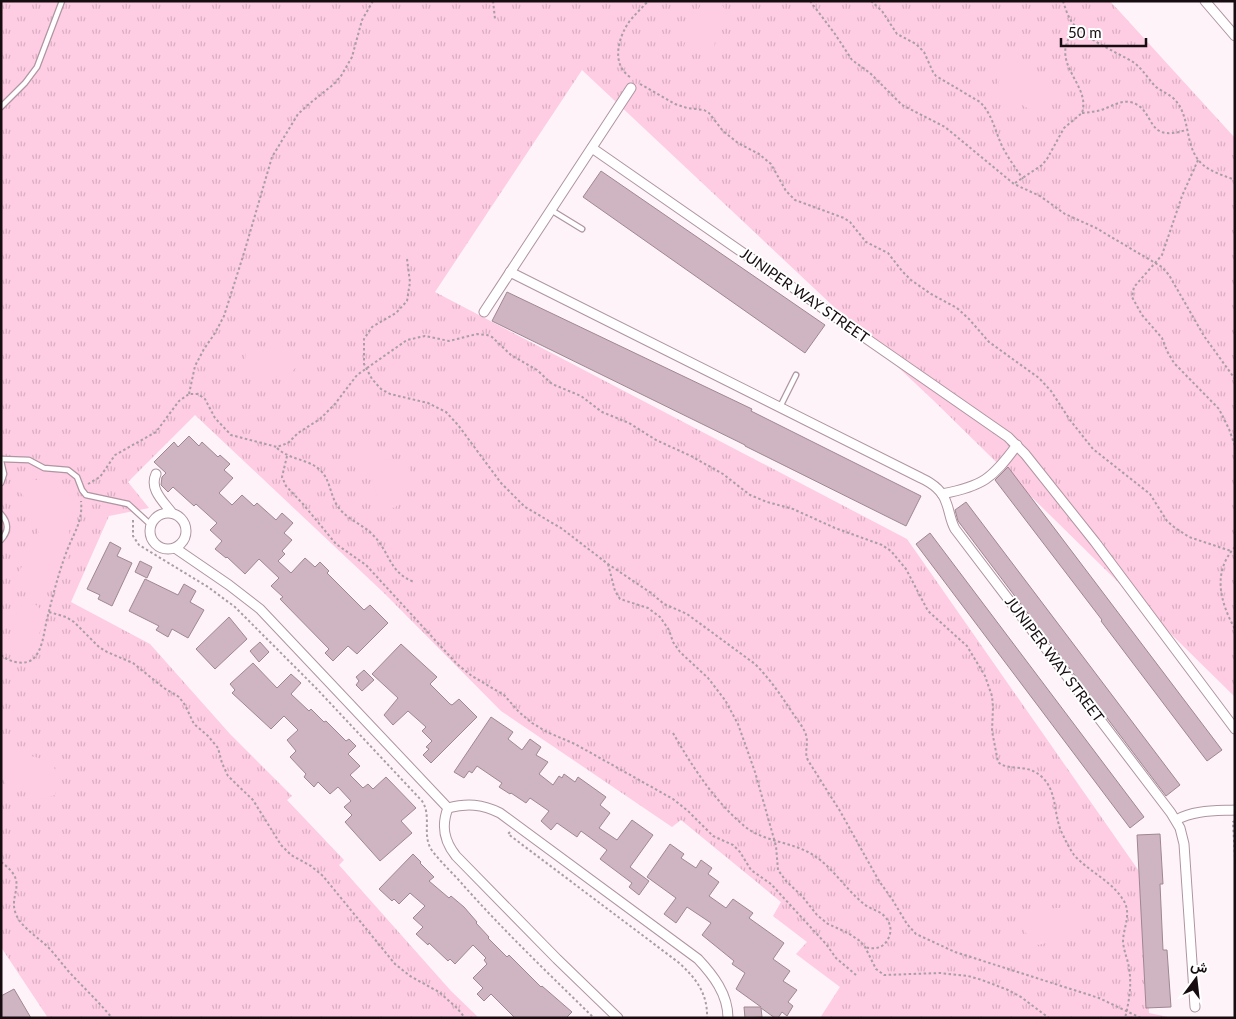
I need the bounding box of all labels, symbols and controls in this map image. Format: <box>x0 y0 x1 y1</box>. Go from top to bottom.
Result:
scale bar <box>1061 15 1146 47</box>
text: 50 m <box>1068 23 1102 41</box>
street label: JUNIPER WAY STREET <box>737 244 873 346</box>
street label: JUNIPER WAY STREET <box>1002 593 1108 726</box>
north arrow <box>1171 954 1221 1004</box>
text: ش <box>1189 956 1210 977</box>

